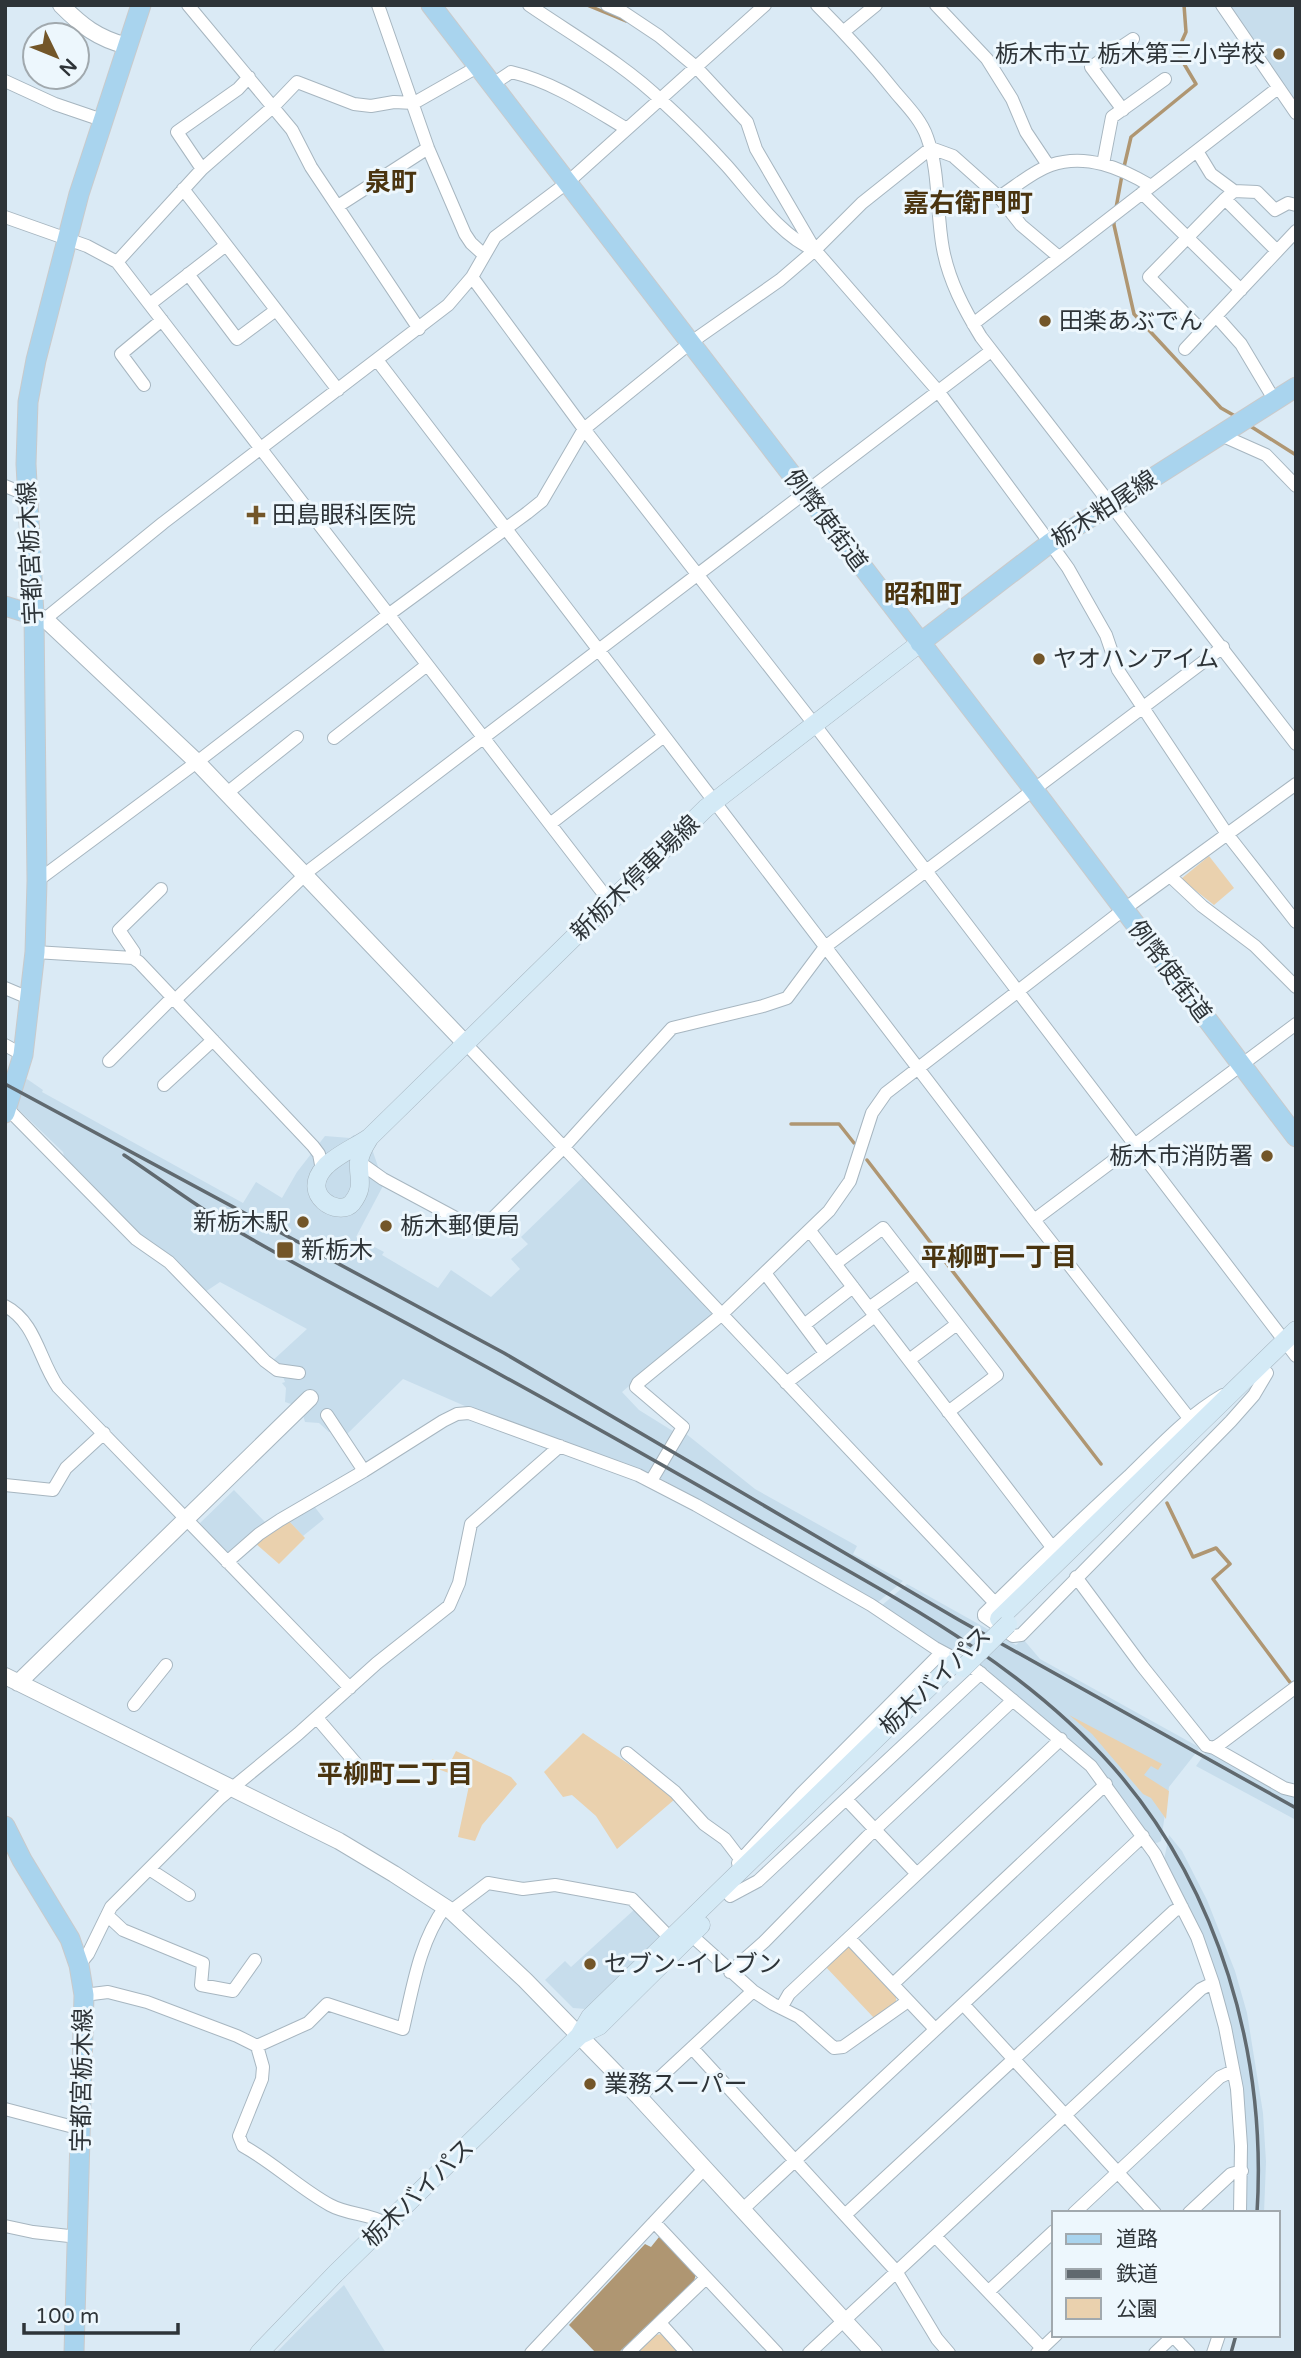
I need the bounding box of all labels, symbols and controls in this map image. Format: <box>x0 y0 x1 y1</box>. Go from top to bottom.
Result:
north arrow <box>21 21 91 91</box>
place label: 栃木市立 栃木第三小学校 <box>995 40 1265 69</box>
marker: 栃木市立 栃木第三小学校 <box>1271 46 1287 62</box>
text: N <box>54 54 81 80</box>
district label: 泉町 <box>365 167 417 198</box>
district label: 嘉右衛門町 <box>903 188 1033 219</box>
place label: 田楽あぶでん <box>1059 307 1203 336</box>
marker: 田楽あぶでん <box>1037 313 1053 329</box>
street label: 例幣使街道 <box>778 464 873 577</box>
street label: 栃木粕尾線 <box>1046 465 1162 554</box>
street label: 宇都宮栃木線 <box>12 480 49 626</box>
place label: 田島眼科医院 <box>272 501 416 530</box>
marker: 田島眼科医院 <box>246 505 266 525</box>
district label: 昭和町 <box>884 579 962 610</box>
place label: ヤオハンアイム <box>1053 645 1219 674</box>
marker: ヤオハンアイム <box>1031 651 1047 667</box>
street label: 新栃木停車場線 <box>565 810 706 947</box>
street label: 例幣使街道 <box>1122 915 1217 1028</box>
place label: 栃木市消防署 <box>1109 1142 1253 1171</box>
marker: 栃木市消防署 <box>1259 1148 1275 1164</box>
place label: 新栃木駅 <box>193 1208 289 1237</box>
place label: 栃木郵便局 <box>400 1212 520 1241</box>
marker: 新栃木駅 <box>295 1214 311 1230</box>
marker: 栃木郵便局 <box>378 1218 394 1234</box>
place label: 新栃木 <box>301 1236 373 1265</box>
marker: 新栃木 <box>275 1240 295 1260</box>
district label: 平柳町一丁目 <box>921 1242 1077 1273</box>
street label: 栃木バイパス <box>874 1621 997 1742</box>
district label: 平柳町二丁目 <box>317 1759 473 1790</box>
place label: セブン-イレブン <box>604 1950 782 1979</box>
marker: セブン-イレブン <box>582 1956 598 1972</box>
street label: 宇都宮栃木線 <box>67 2008 98 2152</box>
place label: 業務スーパー <box>604 2070 748 2099</box>
marker: 業務スーパー <box>582 2076 598 2092</box>
street label: 栃木バイパス <box>357 2133 480 2254</box>
legend <box>1052 2211 1280 2337</box>
text: 道路 <box>1116 2227 1158 2252</box>
text: 鉄道 <box>1116 2262 1158 2287</box>
scale bar <box>24 2292 178 2336</box>
text: 公園 <box>1116 2297 1158 2322</box>
text: 100 m <box>35 2304 99 2329</box>

